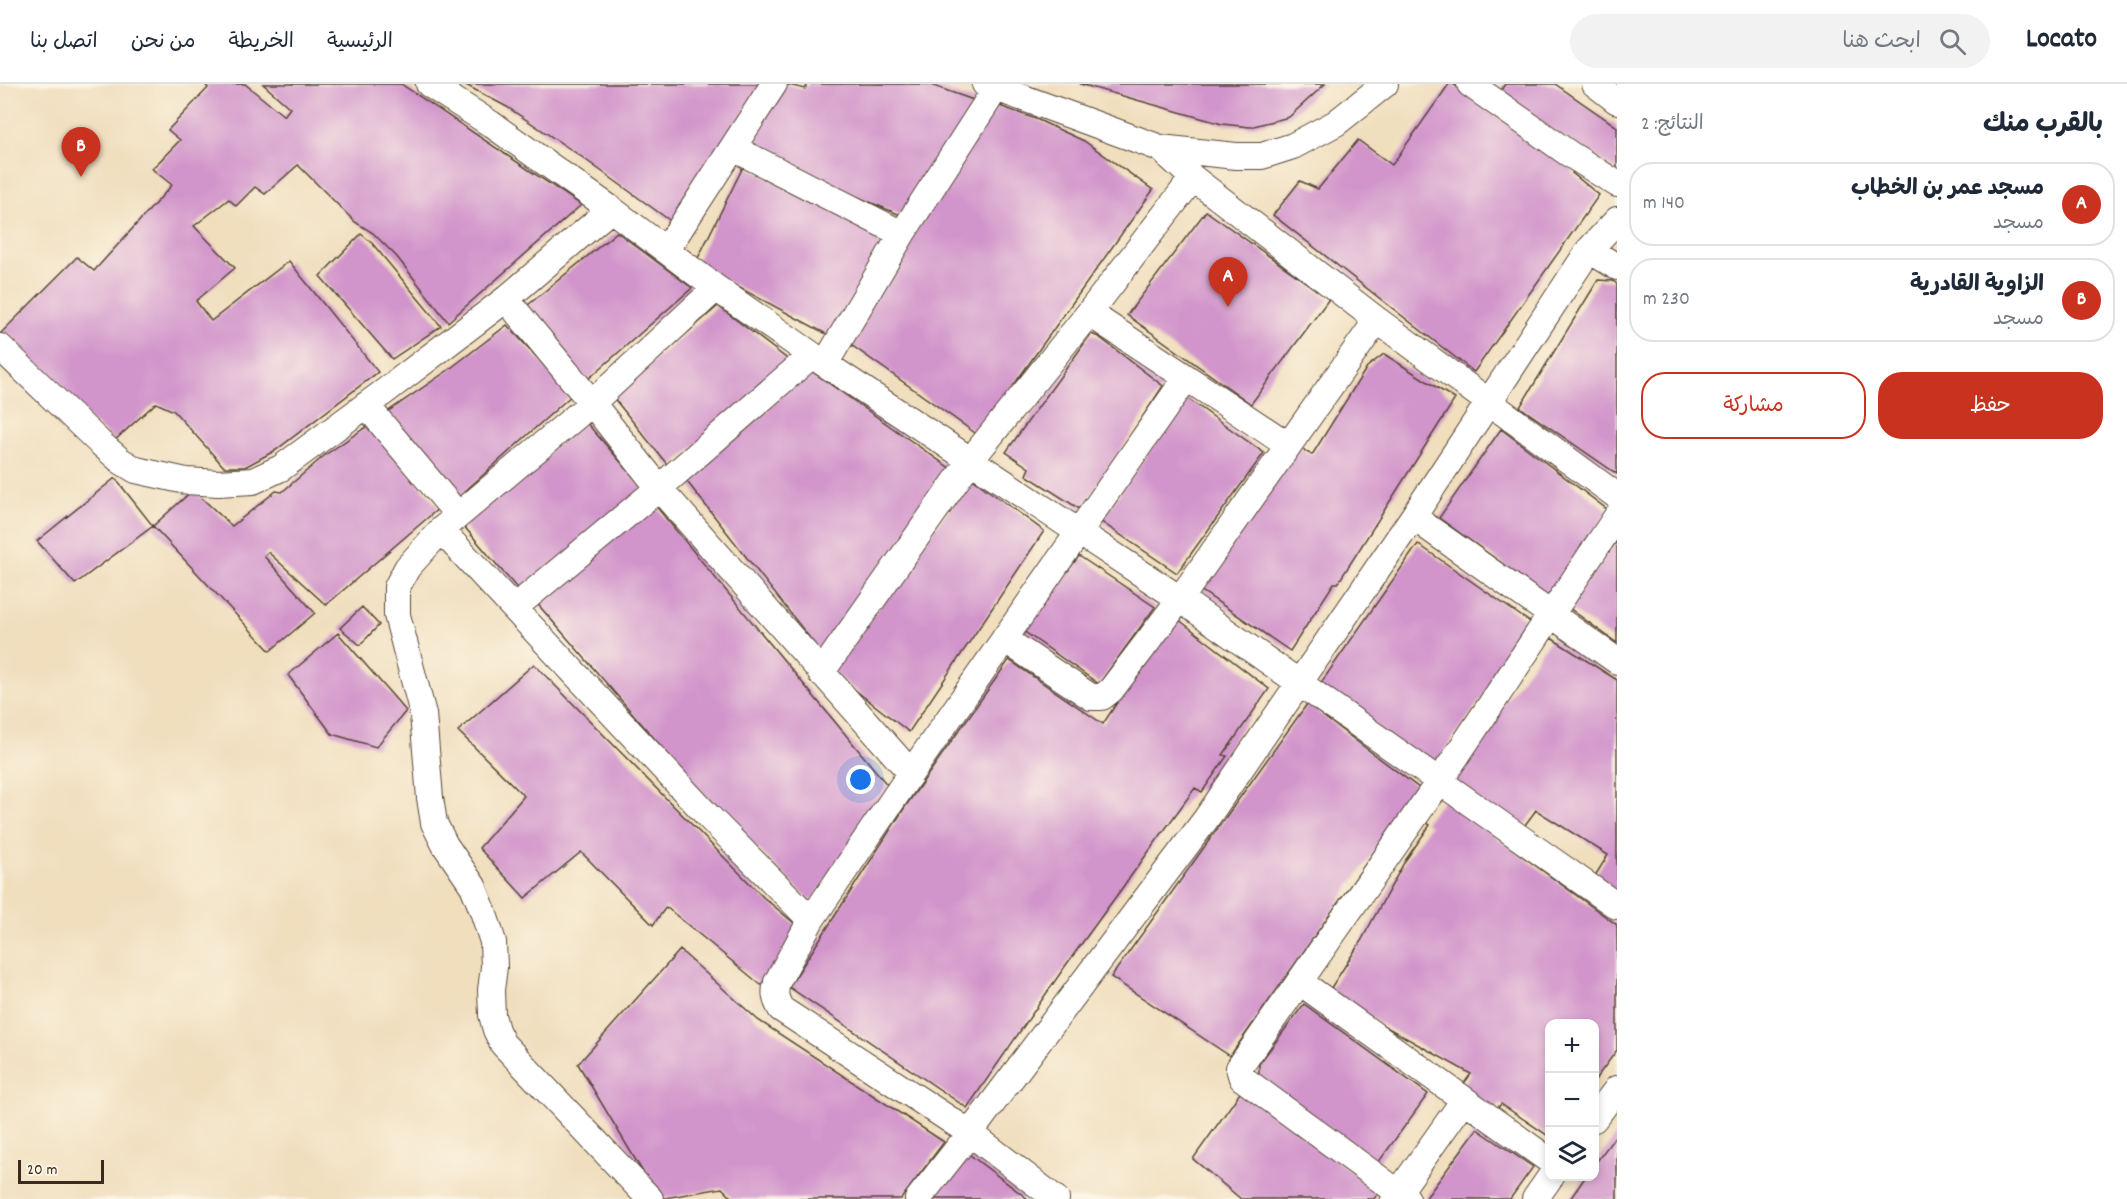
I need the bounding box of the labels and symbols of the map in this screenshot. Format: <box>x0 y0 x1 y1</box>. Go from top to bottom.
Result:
pin: B <box>62 128 100 177</box>
pin: A <box>1208 258 1248 307</box>
your location <box>846 765 875 794</box>
scale bar <box>18 1157 104 1184</box>

